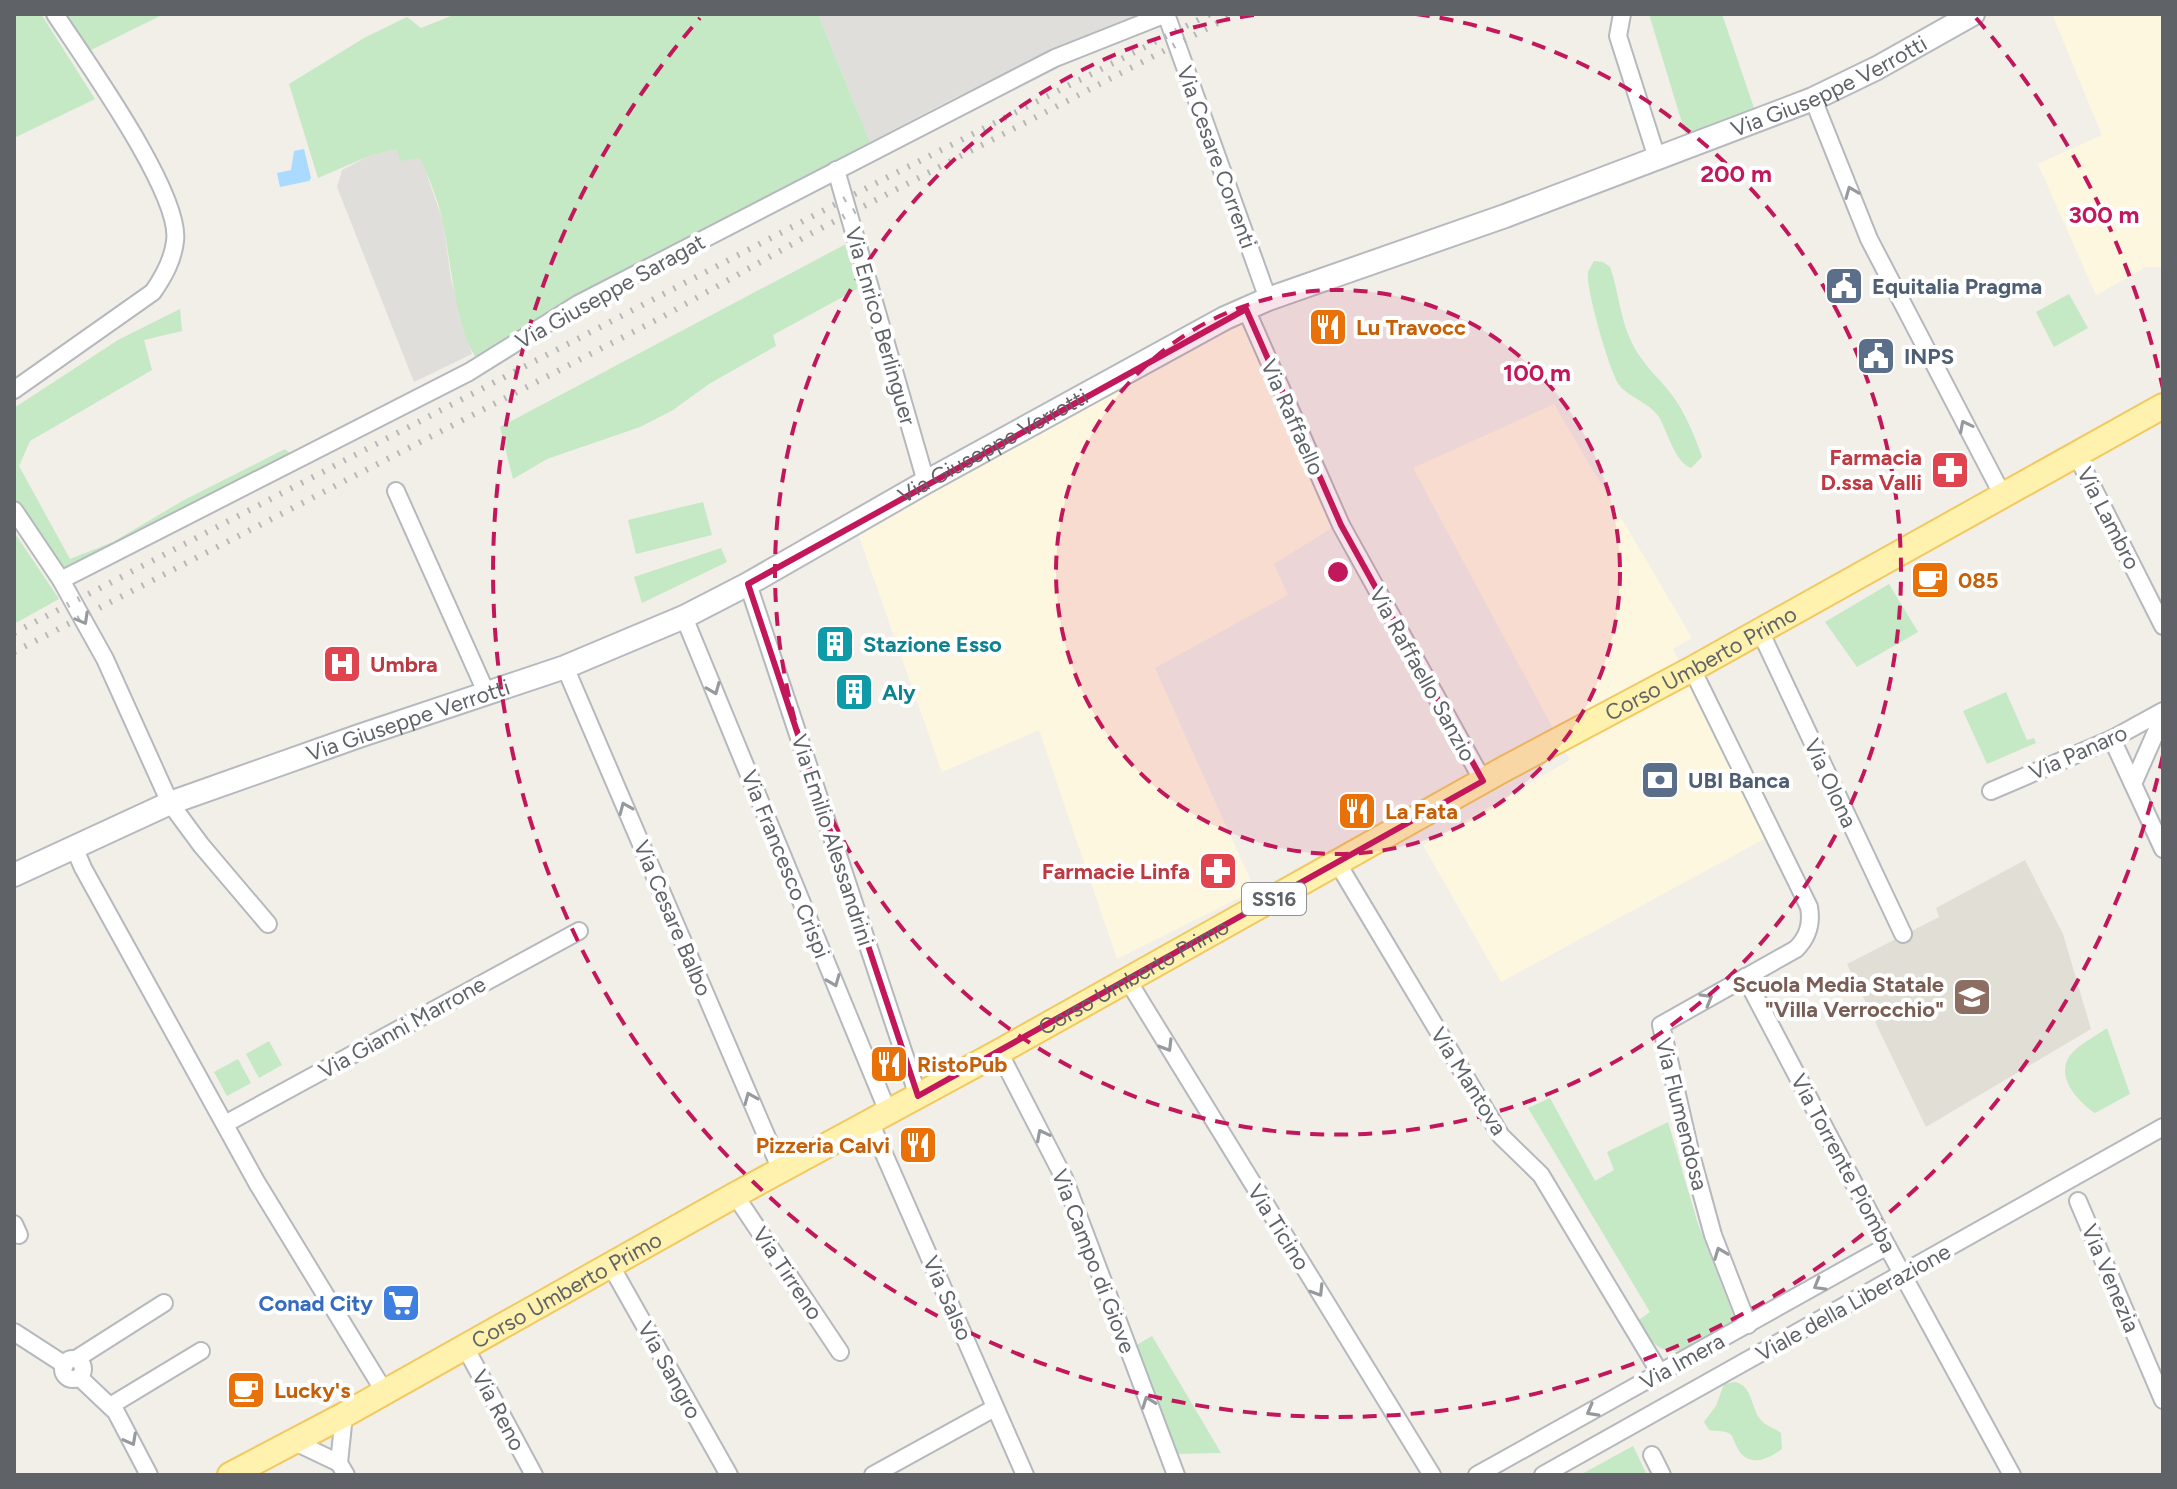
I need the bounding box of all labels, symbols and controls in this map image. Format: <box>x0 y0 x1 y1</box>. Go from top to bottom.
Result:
street label: Via Giuseppe Verrotti <box>1727 30 1932 143</box>
street label: Via Cesare Correnti <box>1171 62 1262 252</box>
text: 200 m <box>1700 159 1772 188</box>
one-way arrow <box>1844 186 1860 200</box>
text: 300 m <box>2068 200 2140 229</box>
street label: Via Enrico Berlinguer <box>839 224 922 429</box>
street label: Via Giuseppe Saragat <box>511 228 710 355</box>
public building icon: Equitalia Pragma <box>1823 265 1865 307</box>
place label: Equitalia Pragma <box>1872 273 2042 300</box>
restaurant icon: Lu Travocc <box>1307 306 1349 348</box>
place label: Lu Travocc <box>1356 314 1466 341</box>
public building icon: INPS <box>1855 335 1897 377</box>
place label: INPS <box>1904 343 1954 370</box>
street label: Via Raffaello <box>1255 355 1330 479</box>
text: 100 m <box>1503 358 1571 387</box>
street label: Via Giuseppe Verrotti <box>893 383 1093 509</box>
one-way arrow <box>1960 419 1975 434</box>
place label: Farmacia D.ssa Valli <box>1820 444 1922 496</box>
pharmacy icon: Farmacia D.ssa Valli <box>1929 449 1971 491</box>
street label: Via Lambro <box>2071 462 2146 574</box>
centre of rings <box>1324 558 1352 586</box>
cafe icon: 085 <box>1909 559 1951 601</box>
place label: 085 <box>1958 567 1999 594</box>
street label: Via Raffaello Sanzio <box>1364 582 1482 766</box>
street label: Corso Umberto Primo <box>1600 600 1802 727</box>
one-way arrow <box>73 611 88 625</box>
building icon: Stazione Esso <box>814 623 856 665</box>
place label: Stazione Esso <box>863 631 1002 658</box>
hospital icon: Umbra <box>321 643 363 685</box>
place label: Umbra <box>370 651 438 678</box>
building icon: Aly <box>833 671 875 713</box>
street label: Via Giuseppe Verrotti <box>303 673 513 767</box>
place label: Aly <box>882 679 916 706</box>
one-way arrow <box>704 681 720 695</box>
street label: Via Panaro <box>2025 719 2131 786</box>
street label: Via Emilio Alessandrini <box>786 731 879 949</box>
street label: Via Olona <box>1798 734 1863 832</box>
bank icon: UBI Banca <box>1639 759 1681 801</box>
street label: Via Francesco Crispi <box>735 766 836 962</box>
place label: UBI Banca <box>1688 767 1790 794</box>
restaurant icon: La Fata <box>1336 790 1378 832</box>
place label: La Fata <box>1385 798 1458 825</box>
one-way arrow <box>619 802 635 816</box>
street label: Via Cesare Balbo <box>628 836 717 1000</box>
pharmacy icon: Farmacie Linfa <box>1197 850 1239 892</box>
place label: Farmacie Linfa <box>1042 858 1190 885</box>
road number: SS16 <box>1242 883 1306 915</box>
street label: Corso Umberto Primo <box>1034 913 1234 1041</box>
street label: Via Gianni Marrone <box>314 970 491 1085</box>
place label: Scuola Media Statale "Villa Verrocchio" <box>1732 971 1944 1023</box>
one-way arrow <box>825 973 841 987</box>
school or university icon: Scuola Media Statale "Villa Verrocchio" <box>1951 976 1993 1018</box>
one-way arrow <box>1698 993 1713 1009</box>
street label: Via Mantova <box>1425 1022 1512 1140</box>
street label: Via Flumendosa <box>1650 1035 1714 1193</box>
one-way arrow <box>1158 1037 1173 1052</box>
restaurant icon: RistoPub <box>868 1043 910 1085</box>
place label: RistoPub <box>917 1051 1007 1078</box>
street label: Via Torrente Piomba <box>1785 1069 1902 1257</box>
one-way arrow <box>744 1092 760 1106</box>
restaurant icon: Pizzeria Calvi <box>897 1124 939 1166</box>
one-way arrow <box>1036 1128 1051 1143</box>
place label: Pizzeria Calvi <box>756 1132 890 1159</box>
street label: Via Campo di Giove <box>1046 1165 1141 1357</box>
street label: Via Ticino <box>1242 1179 1316 1275</box>
street label: Via Venezia <box>2076 1220 2145 1336</box>
street label: Via Tirreno <box>747 1222 828 1325</box>
street label: Corso Umberto Primo <box>467 1226 667 1355</box>
street label: Viale della Liberazione <box>1751 1238 1955 1367</box>
one-way arrow <box>1713 1247 1730 1261</box>
street label: Via Salso <box>917 1252 978 1345</box>
one-way arrow <box>1813 1275 1828 1291</box>
supermarket icon: Conad City <box>380 1282 422 1324</box>
one-way arrow <box>1309 1282 1324 1297</box>
place label: Conad City <box>258 1290 373 1317</box>
street label: Via Sangro <box>632 1317 707 1424</box>
street label: Via Imera <box>1635 1327 1729 1396</box>
street label: Via Reno <box>466 1365 531 1455</box>
cafe icon: Lucky's <box>225 1369 267 1411</box>
place label: Lucky's <box>274 1377 350 1404</box>
one-way arrow <box>1141 1396 1158 1410</box>
one-way arrow <box>1586 1401 1601 1417</box>
one-way arrow <box>121 1431 136 1446</box>

